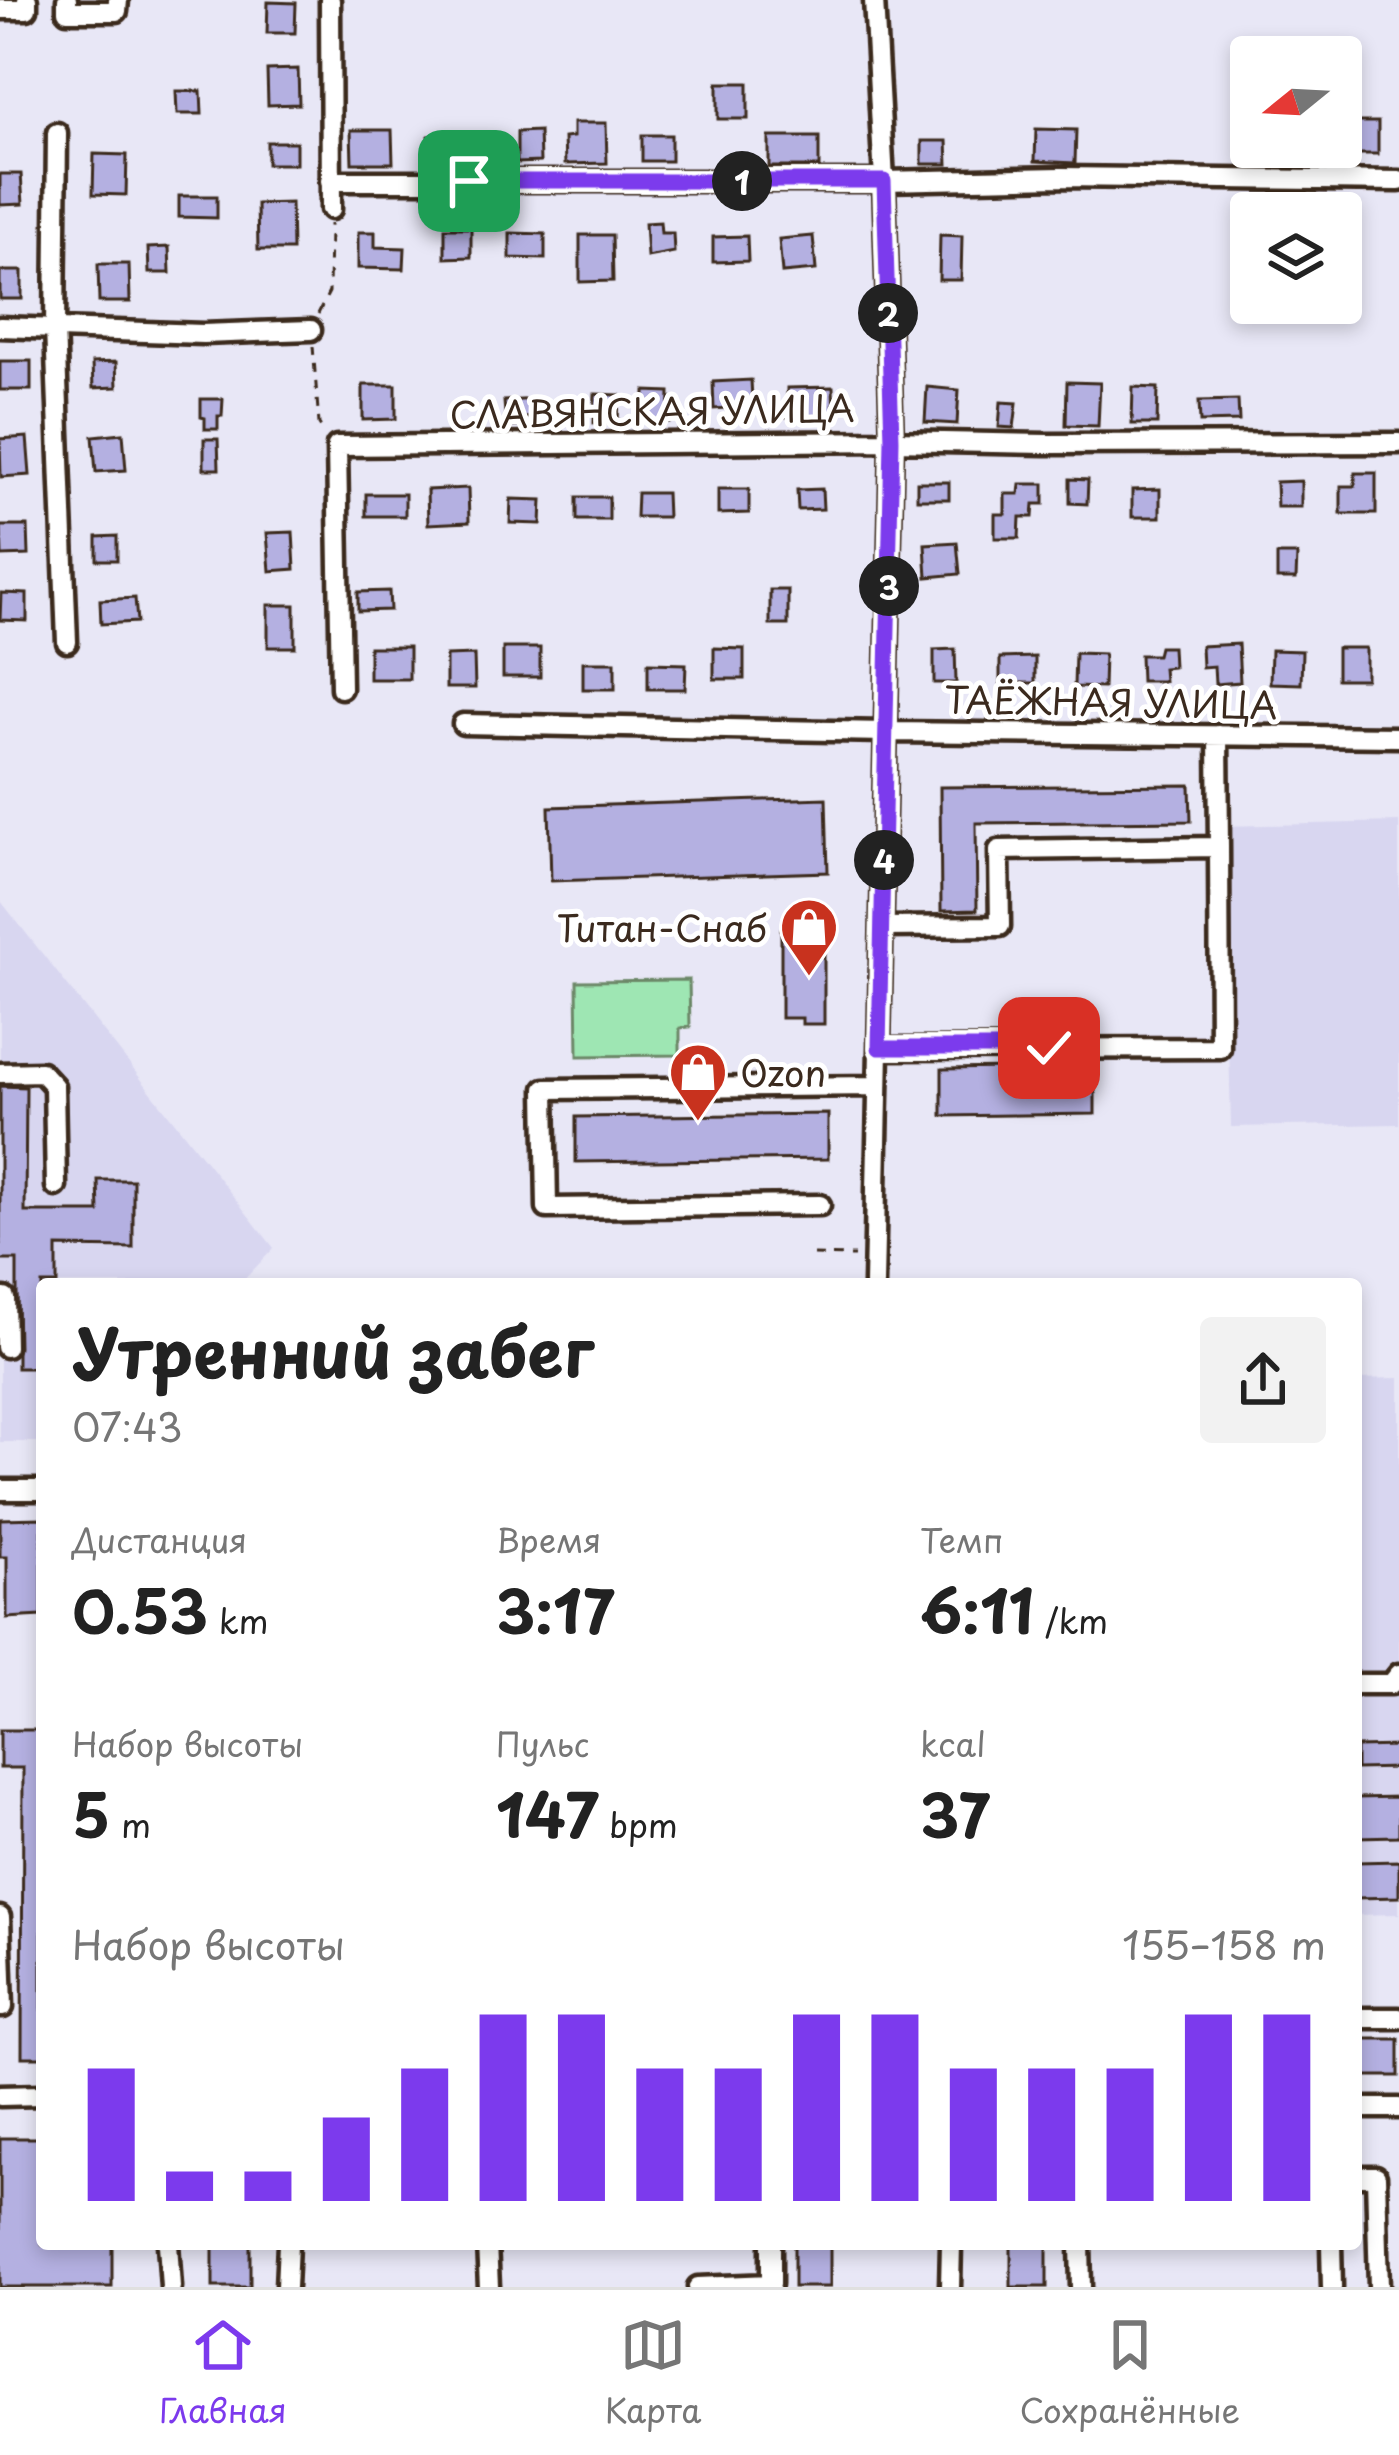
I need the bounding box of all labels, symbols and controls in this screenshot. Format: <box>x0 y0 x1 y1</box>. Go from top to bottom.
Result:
north arrow <box>1230 36 1362 168</box>
map controls <box>1230 36 1362 324</box>
pin <box>418 130 520 232</box>
icon: arrive <box>436 148 502 214</box>
pin: 1 <box>712 151 772 211</box>
text: 1 <box>734 156 750 206</box>
button: layers <box>1230 192 1362 324</box>
pin: 2 <box>858 283 918 343</box>
text: 2 <box>876 288 900 338</box>
street label: СЛАВЯНСКАЯ УЛИЦА <box>449 379 855 441</box>
pin: 3 <box>859 556 919 616</box>
text: 3 <box>878 561 900 611</box>
street label: ТАЁЖНАЯ УЛИЦА <box>944 671 1278 731</box>
pin: 4 <box>854 830 914 890</box>
text: 4 <box>873 835 895 885</box>
shop icon: Титан-Снаб <box>778 896 840 978</box>
place label: Титан-Снаб <box>557 900 767 954</box>
pin <box>998 997 1100 1099</box>
icon: check <box>1016 1015 1082 1081</box>
shop icon: Ozon <box>667 1041 729 1123</box>
place label: Ozon <box>740 1045 826 1099</box>
text: Утренний забег <box>72 1301 594 1400</box>
button: share <box>1200 1317 1326 1443</box>
text: 07:43 <box>72 1396 183 1455</box>
text: Дистанция <box>72 1514 247 1564</box>
text: Время <box>496 1514 601 1564</box>
text: Темп <box>920 1514 1003 1564</box>
text: 0.53 <box>72 1564 208 1654</box>
text: 3:17 <box>496 1564 614 1654</box>
text: 6:11 <box>920 1564 1034 1654</box>
text: km <box>208 1595 268 1645</box>
text: /km <box>1034 1595 1108 1645</box>
text: Набор высоты <box>72 1718 303 1768</box>
text: Пульс <box>496 1718 589 1768</box>
text: kcal <box>920 1718 986 1768</box>
text: 5 <box>72 1768 110 1858</box>
text: 147 <box>496 1768 599 1858</box>
text: 37 <box>920 1768 990 1858</box>
text: m <box>110 1799 151 1849</box>
text: bpm <box>599 1799 678 1849</box>
text: Набор высоты <box>72 1914 345 1973</box>
text: 155–158 m <box>1122 1914 1326 1973</box>
tab: Главная <box>159 2312 287 2434</box>
tab: Карта <box>605 2312 702 2434</box>
tab: Сохранённые <box>1019 2312 1240 2434</box>

